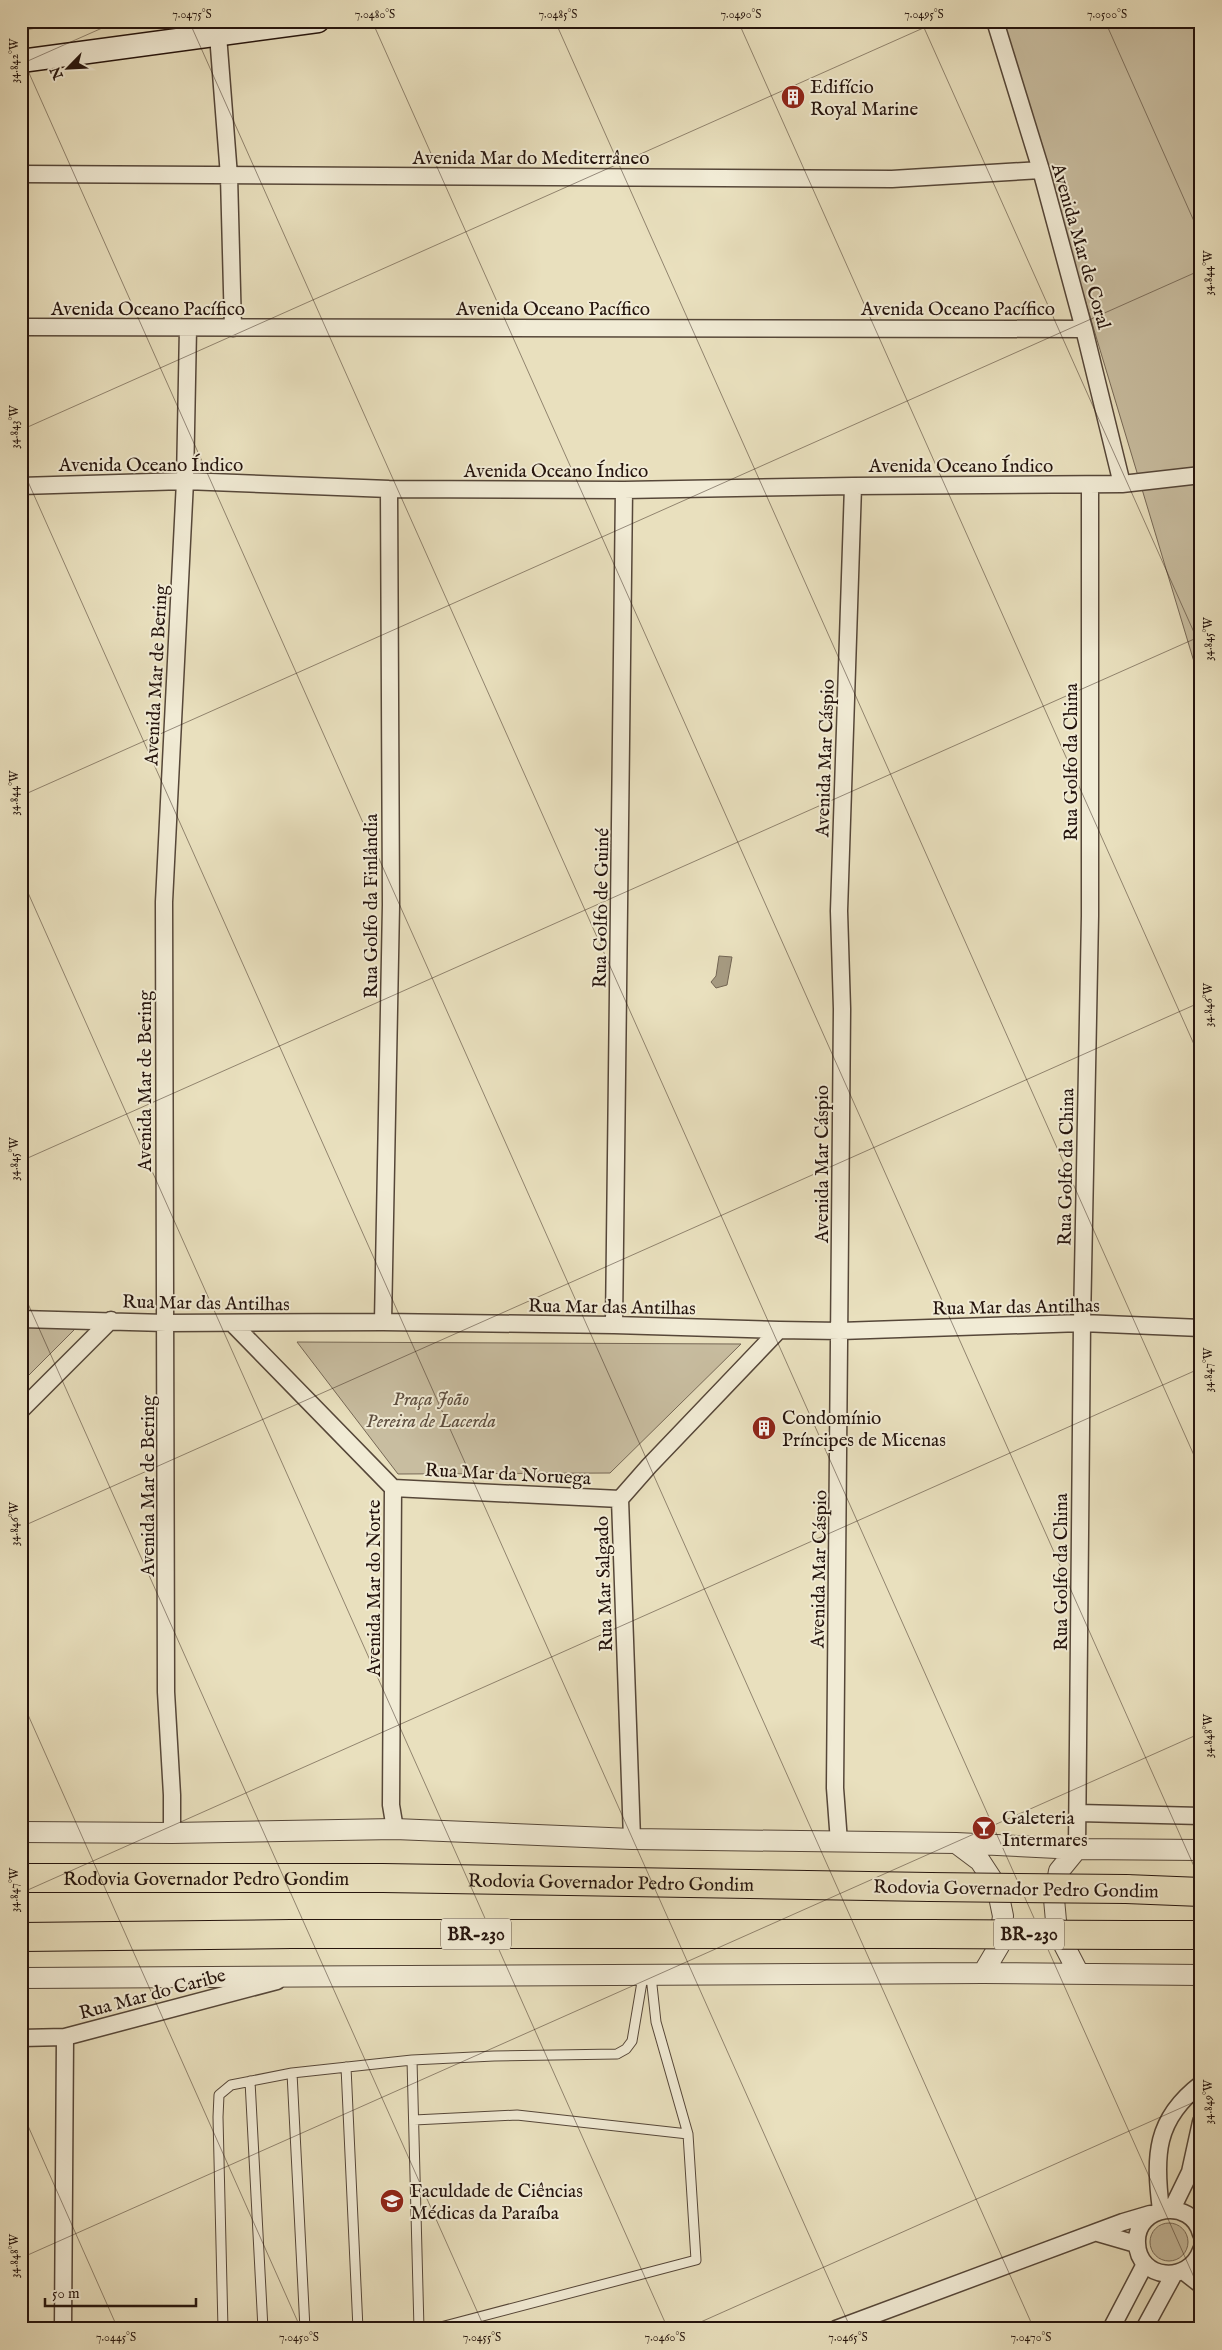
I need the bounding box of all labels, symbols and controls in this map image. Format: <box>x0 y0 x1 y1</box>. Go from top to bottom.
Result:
text: 7.0475°S <box>172 7 212 22</box>
text: 7.0480°S <box>355 7 395 22</box>
text: 7.0485°S <box>539 7 577 22</box>
text: 7.0490°S <box>720 7 762 22</box>
text: 7.0495°S <box>904 7 944 22</box>
text: 7.0500°S <box>1087 7 1127 22</box>
text: 34.842°W <box>7 38 22 83</box>
north arrow <box>42 42 92 92</box>
text: N <box>46 64 68 83</box>
place label: Edifício Royal Marine <box>810 76 918 122</box>
building icon: Edifício Royal Marine <box>780 84 806 110</box>
street label: Avenida Mar do Mediterrâneo <box>412 147 649 171</box>
street label: Avenida Mar de Coral <box>1045 160 1115 333</box>
text: 34.844°W <box>1201 250 1216 295</box>
street label: Avenida Oceano Pacífico <box>50 298 245 322</box>
street label: Avenida Oceano Pacífico <box>455 298 650 322</box>
street label: Avenida Oceano Pacífico <box>860 298 1055 322</box>
text: 34.843°W <box>7 405 22 449</box>
street label: Avenida Oceano Índico <box>58 453 243 478</box>
street label: Avenida Oceano Índico <box>868 454 1053 479</box>
street label: Avenida Oceano Índico <box>463 459 648 484</box>
street label: Avenida Mar de Bering <box>140 583 174 767</box>
text: 34.845°W <box>1201 617 1216 661</box>
street label: Avenida Mar Cáspio <box>811 679 841 839</box>
street label: Rua Golfo da China <box>1060 682 1084 841</box>
text: 34.844°W <box>7 770 22 815</box>
street label: Rua Golfo da Finlândia <box>360 813 384 998</box>
street label: Rua Golfo de Guiné <box>589 828 615 988</box>
text: 34.846°W <box>1201 982 1216 1027</box>
street label: Avenida Mar de Bering <box>134 990 158 1173</box>
street label: Avenida Mar Cáspio <box>811 1085 835 1244</box>
street label: Rua Golfo da China <box>1054 1087 1080 1246</box>
text: 34.845°W <box>7 1137 22 1181</box>
street label: Rua Mar das Antilhas <box>122 1291 290 1317</box>
street label: Rua Mar das Antilhas <box>528 1295 696 1321</box>
street label: Rua Mar das Antilhas <box>932 1295 1100 1321</box>
text: 34.847°W <box>1201 1347 1216 1392</box>
park label: Praça João Pereira de Lacerda <box>366 1388 496 1434</box>
street label: Avenida Mar de Bering <box>137 1395 161 1578</box>
place label: Condomínio Príncipes de Micenas <box>782 1407 946 1453</box>
building icon: Condomínio Príncipes de Micenas <box>751 1415 777 1441</box>
street label: Rua Mar da Noruega <box>424 1459 592 1491</box>
street label: Avenida Mar Cáspio <box>807 1490 833 1649</box>
street label: Rua Golfo da China <box>1050 1492 1074 1651</box>
street label: Avenida Mar do Norte <box>363 1499 387 1678</box>
text: 34.846°W <box>7 1501 22 1546</box>
street label: Rua Mar Salgado <box>591 1516 619 1652</box>
text: 34.848°W <box>1201 1714 1216 1758</box>
place label: Galeteria Intermares <box>1002 1807 1088 1853</box>
bar icon: Galeteria Intermares <box>971 1815 997 1841</box>
text: 34.847°W <box>7 1867 22 1912</box>
street label: Rodovia Governador Pedro Gondim <box>63 1868 349 1892</box>
street label: Rodovia Governador Pedro Gondim <box>468 1869 754 1898</box>
street label: Rodovia Governador Pedro Gondim <box>873 1876 1159 1904</box>
road number: BR-230 <box>441 1918 511 1950</box>
road number: BR-230 <box>994 1918 1064 1950</box>
street label: Rua Mar do Caribe <box>77 1964 229 2026</box>
text: 34.849°W <box>1201 2079 1216 2124</box>
place label: Faculdade de Ciências Médicas da Paraíba <box>410 2180 583 2226</box>
school or university icon: Faculdade de Ciências Médicas da Paraíba <box>379 2188 405 2214</box>
text: 34.848°W <box>7 2234 22 2278</box>
scale bar <box>45 2275 196 2307</box>
text: 50 m <box>52 2284 80 2303</box>
text: 7.0445°S <box>96 2330 136 2345</box>
text: 7.0450°S <box>279 2330 319 2345</box>
text: 7.0455°S <box>463 2330 501 2345</box>
text: 7.0460°S <box>645 2330 685 2345</box>
text: 7.0465°S <box>828 2330 868 2345</box>
text: 7.0470°S <box>1010 2330 1052 2345</box>

